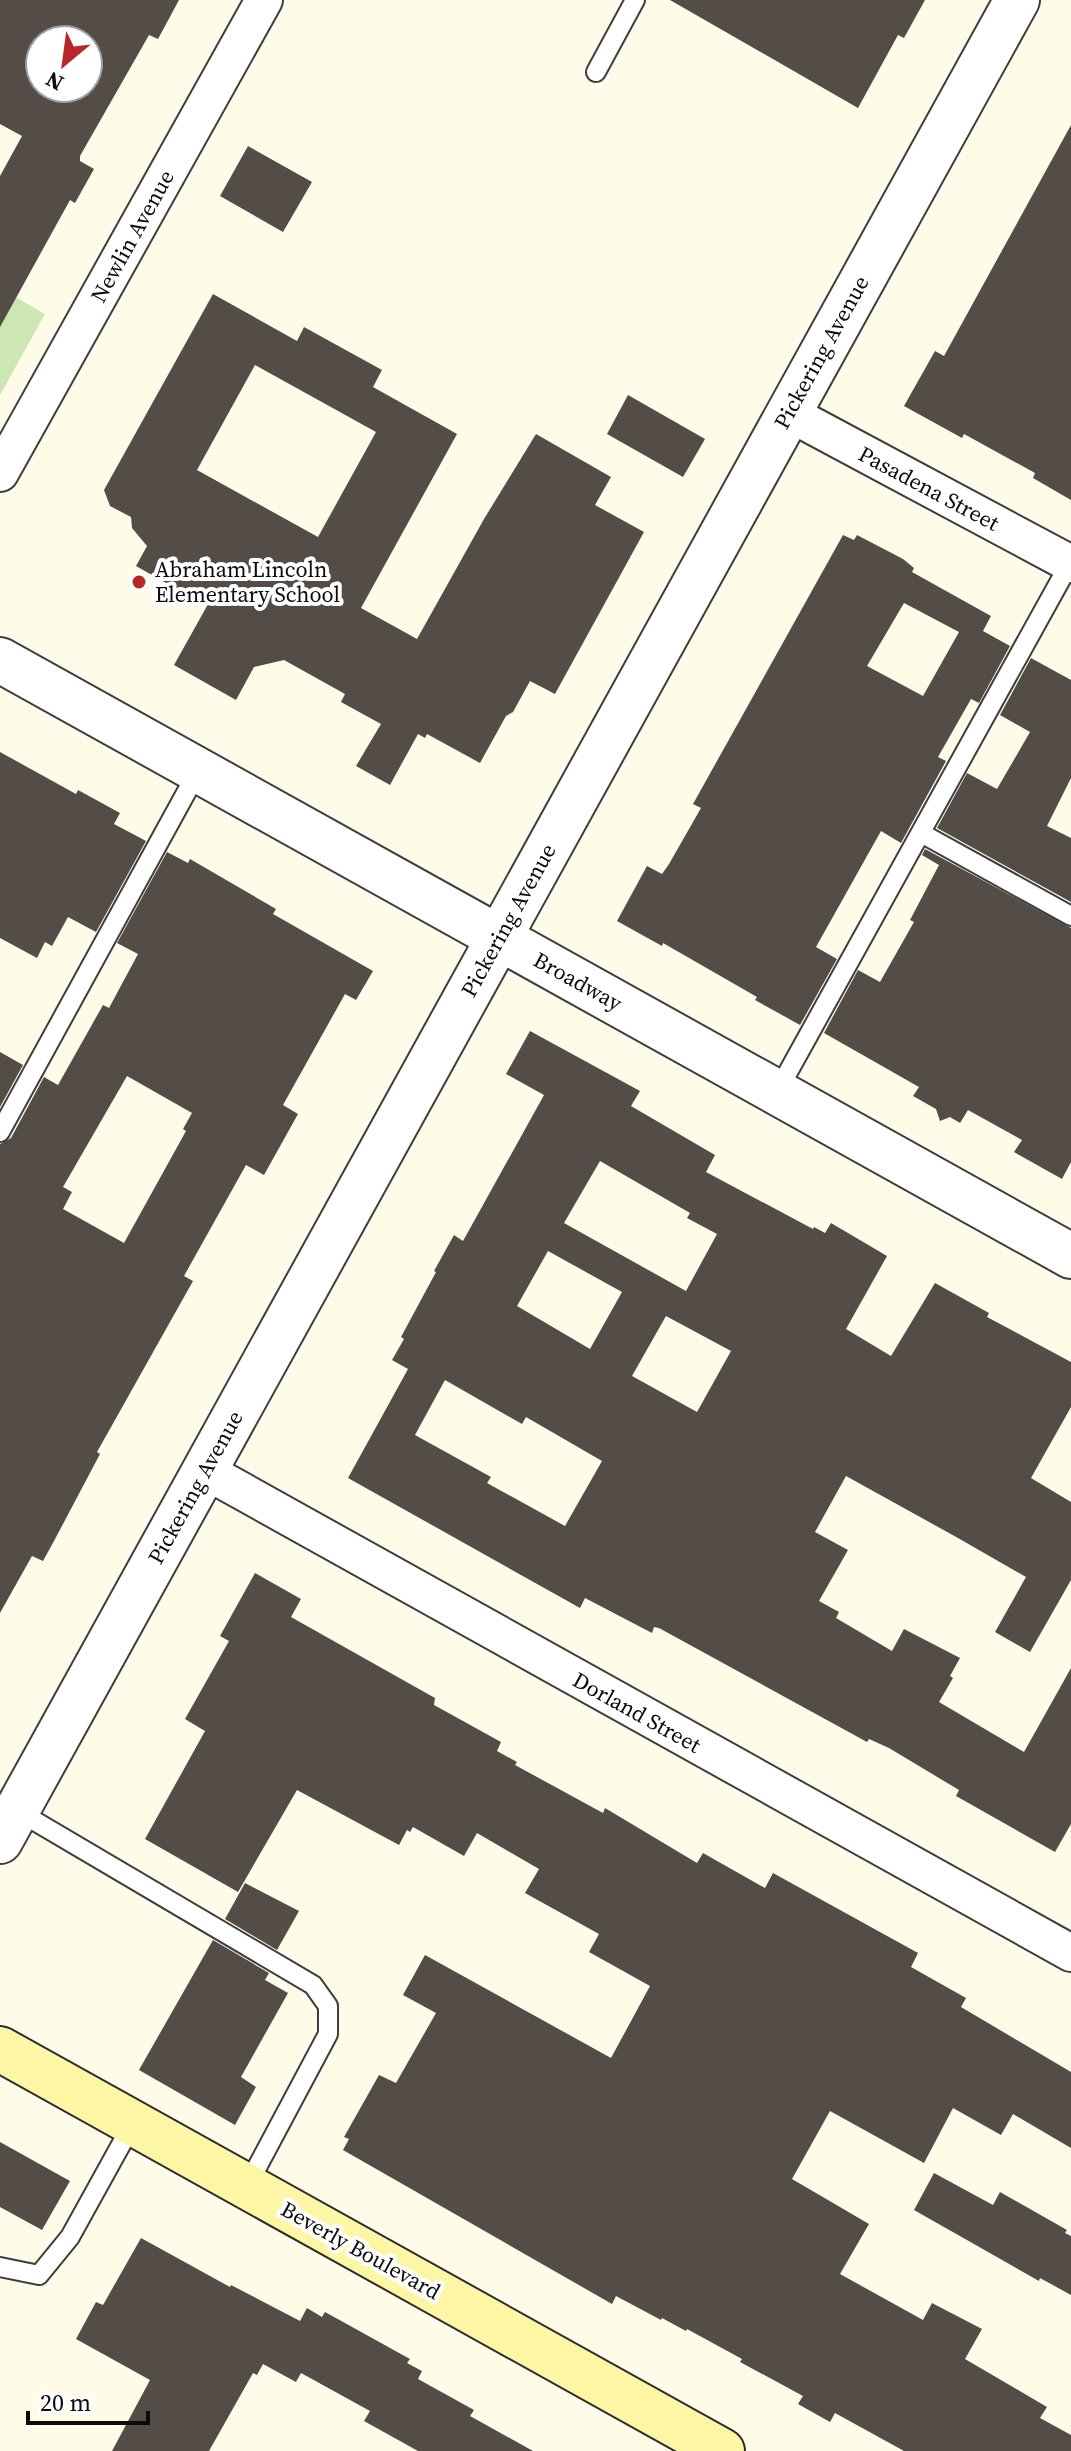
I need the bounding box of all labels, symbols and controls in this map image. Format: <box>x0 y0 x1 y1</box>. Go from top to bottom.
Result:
north arrow <box>24 24 104 104</box>
text: N <box>40 64 69 98</box>
street label: Newlin Avenue <box>83 164 181 308</box>
street label: Pickering Avenue <box>766 270 876 434</box>
street label: Pasadena Street <box>853 438 1005 538</box>
place label: Abraham Lincoln Elementary School <box>155 554 340 609</box>
marker: Abraham Lincoln Elementary School <box>130 573 148 591</box>
street label: Pickering Avenue <box>453 838 563 1002</box>
street label: Broadway <box>528 944 628 1018</box>
street label: Pickering Avenue <box>140 1405 250 1569</box>
street label: Dorland Street <box>568 1664 707 1760</box>
street label: Beverly Boulevard <box>276 2194 447 2307</box>
scale bar <box>28 2375 148 2425</box>
text: 20 m <box>40 2386 91 2419</box>

